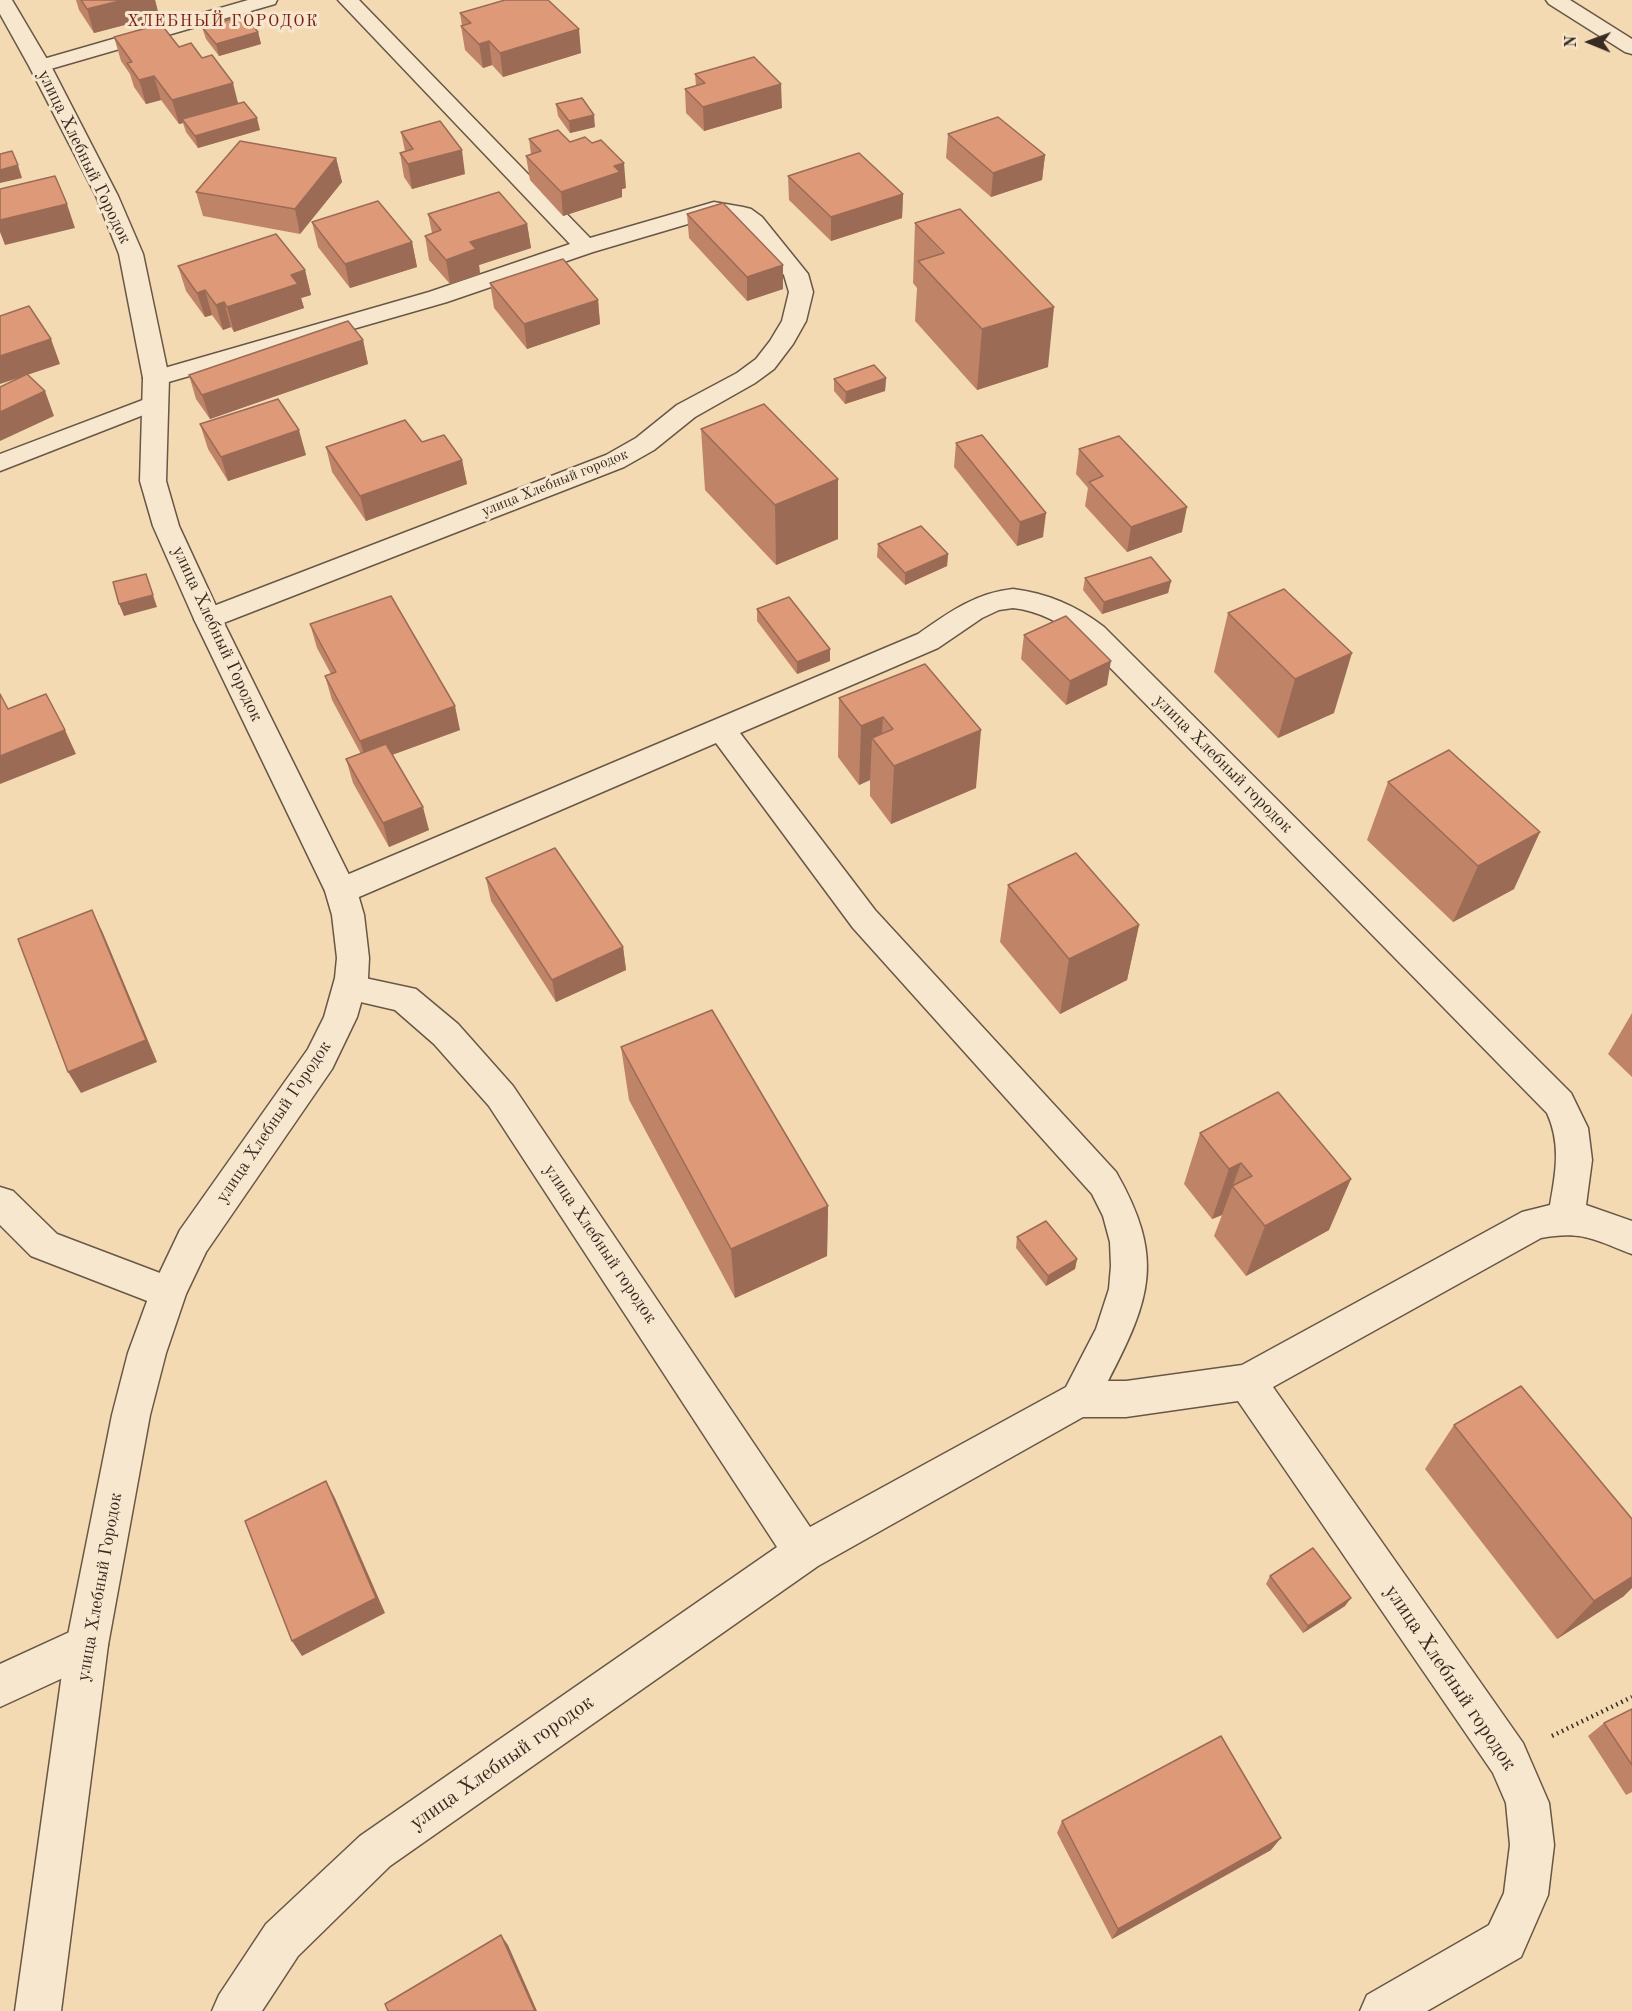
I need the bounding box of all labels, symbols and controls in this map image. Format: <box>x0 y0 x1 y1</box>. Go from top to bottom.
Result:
district label: ХЛЕБНЫЙ ГОРОДОК <box>127 12 319 32</box>
north arrow <box>1560 12 1620 72</box>
text: N <box>1564 35 1580 48</box>
street label: улица Хлебный Городок <box>32 66 136 248</box>
street label: улица Хлебный городок <box>479 445 631 521</box>
street label: улица Хлебный Городок <box>167 543 267 725</box>
street label: улица Хлебный городок <box>1149 690 1297 838</box>
street label: улица Хлебный Городок <box>212 1037 336 1207</box>
street label: улица Хлебный городок <box>539 1160 661 1328</box>
street label: улица Хлебный Городок <box>73 1491 127 1683</box>
street label: улица Хлебный городок <box>1378 1580 1522 1776</box>
street label: улица Хлебный городок <box>405 1690 599 1836</box>

